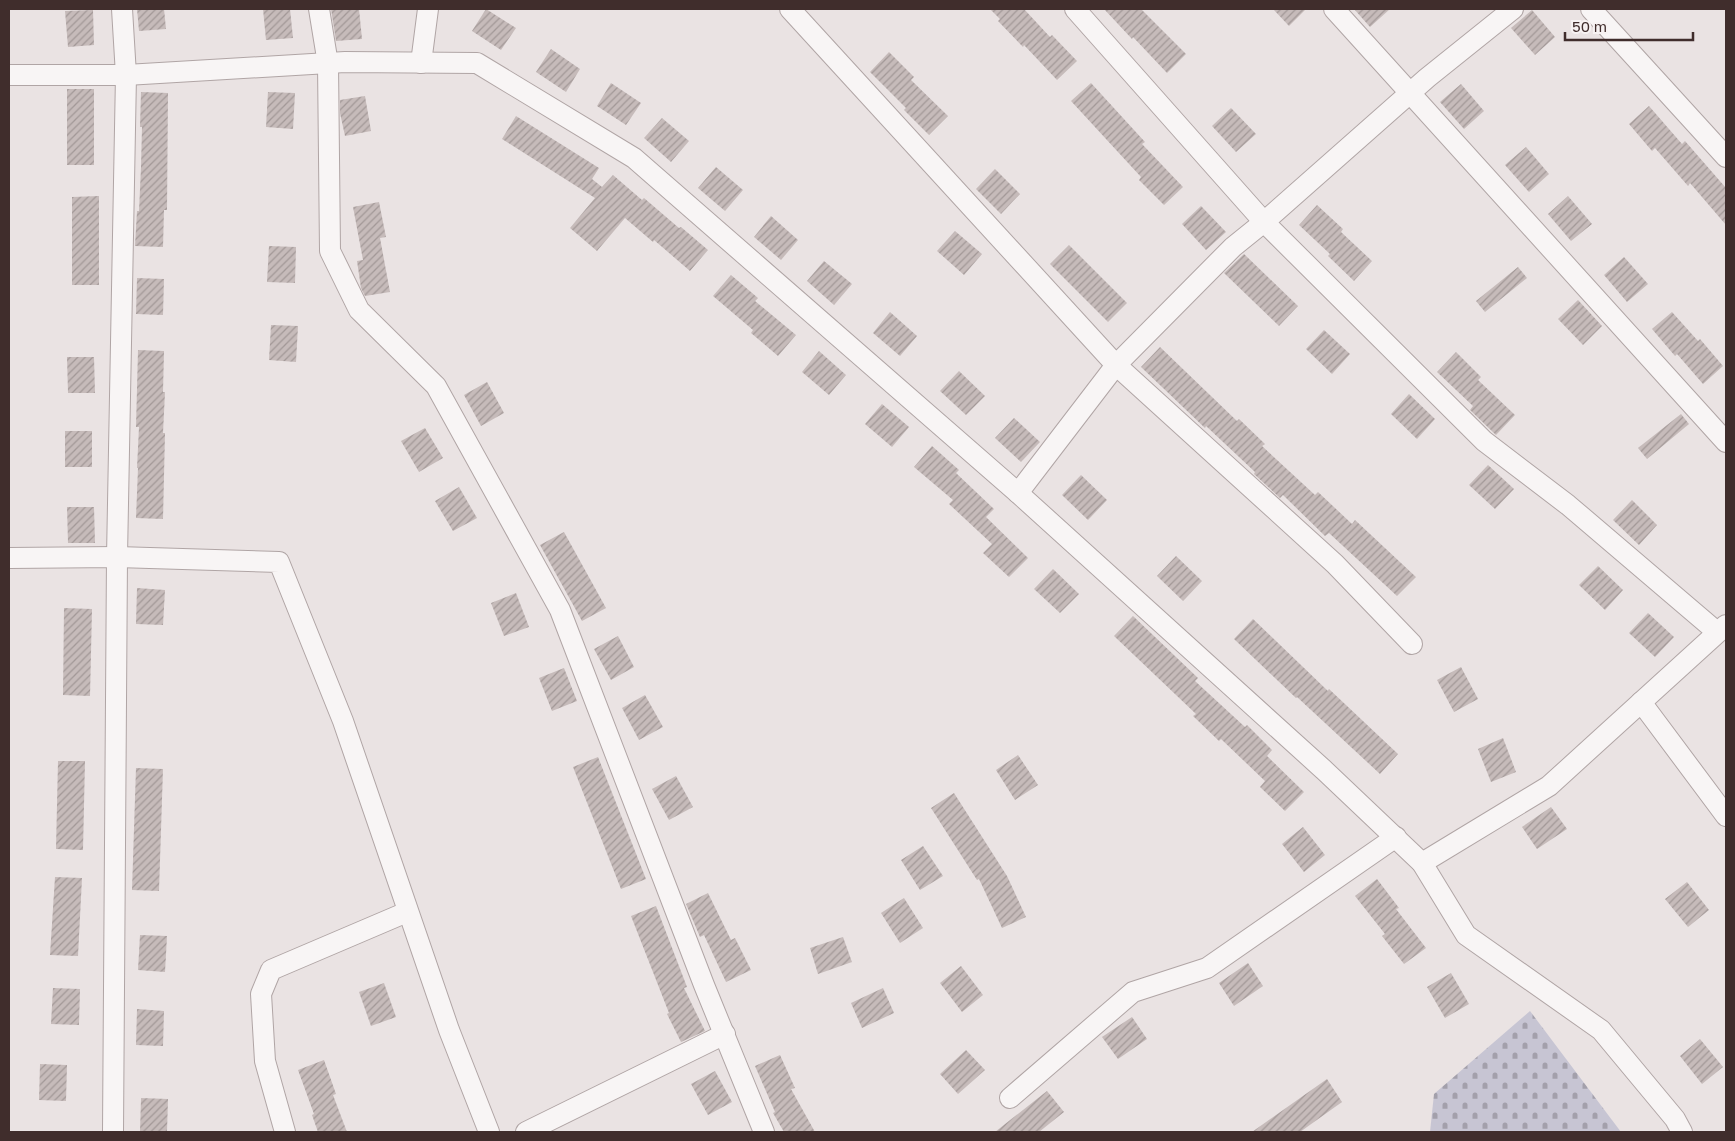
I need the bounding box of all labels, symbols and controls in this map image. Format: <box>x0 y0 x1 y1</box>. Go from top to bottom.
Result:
scale bar <box>1565 10 1692 42</box>
text: 50 m <box>1572 17 1607 35</box>

